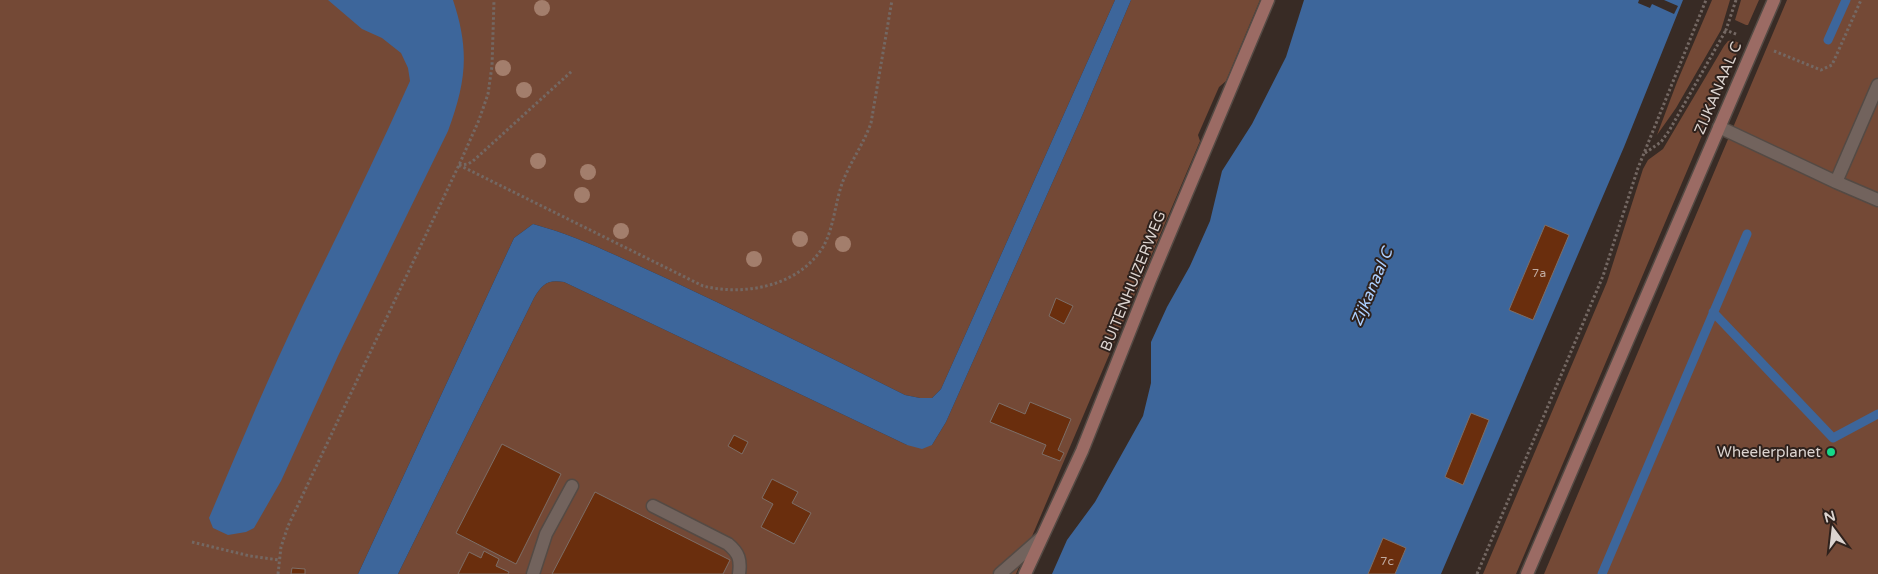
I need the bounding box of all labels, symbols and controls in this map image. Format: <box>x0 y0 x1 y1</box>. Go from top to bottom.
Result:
street label: ZIJKANAAL C <box>1690 39 1746 137</box>
street label: BUITENHUIZERWEG <box>1097 208 1169 354</box>
water label: Zijkanaal C <box>1347 243 1398 329</box>
house number: 7a <box>1532 266 1546 280</box>
place label: Wheelerplanet <box>1717 443 1821 461</box>
marker: Wheelerplanet <box>1825 446 1837 458</box>
north arrow <box>1808 504 1858 554</box>
text: N <box>1822 507 1837 527</box>
house number: 7c <box>1380 554 1394 568</box>

